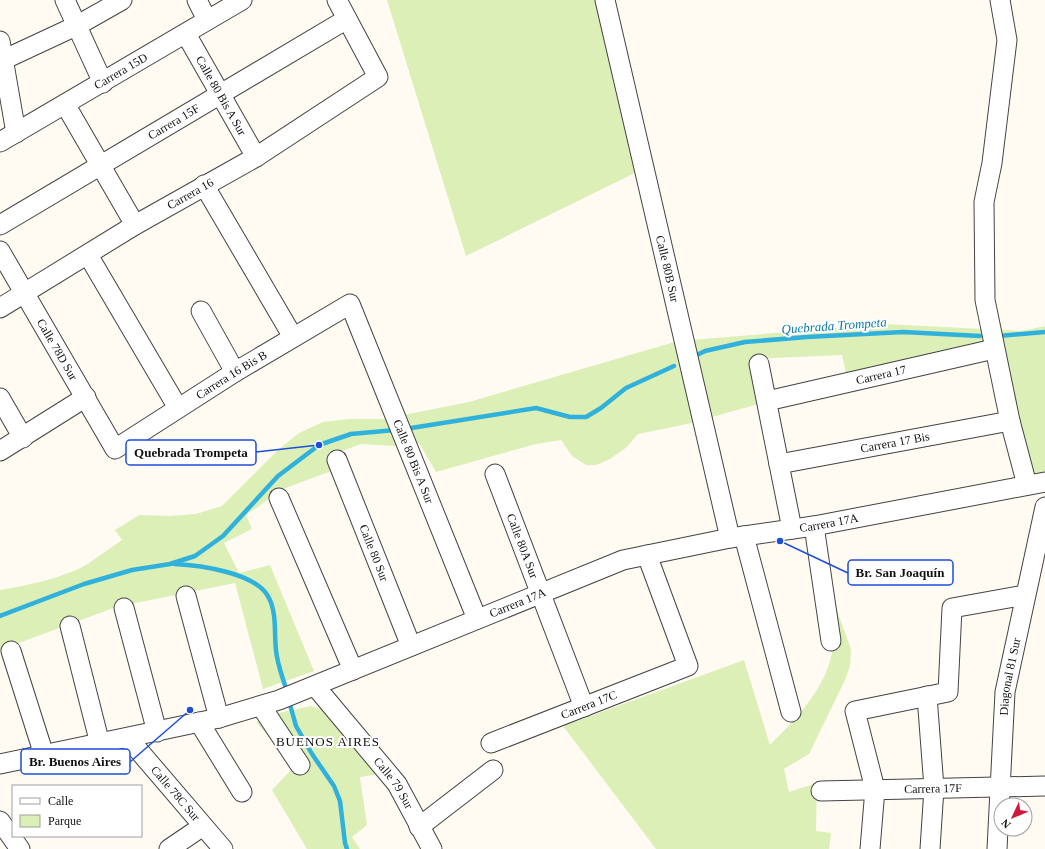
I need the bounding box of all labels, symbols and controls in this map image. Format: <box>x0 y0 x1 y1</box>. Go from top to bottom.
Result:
street label: Carrera 15D <box>91 50 150 92</box>
street label: Calle 80 Bis A Sur <box>193 53 249 138</box>
street label: Carrera 15F <box>145 101 202 143</box>
street label: Carrera 16 <box>165 175 216 212</box>
street label: Calle 80B Sur <box>653 234 682 304</box>
water label: Quebrada Trompeta <box>781 314 888 337</box>
street label: Calle 78D Sur <box>34 316 81 383</box>
street label: Carrera 16 Bis B <box>193 348 270 402</box>
street label: Carrera 17 <box>855 362 907 387</box>
street label: Calle 80 Bis A Sur <box>390 417 437 506</box>
street label: Carrera 17 Bis <box>859 429 931 456</box>
callout: Quebrada Trompeta <box>126 440 256 465</box>
text: Quebrada Trompeta <box>134 445 248 460</box>
street label: Carrera 17A <box>798 511 860 535</box>
street label: Calle 80A Sur <box>504 512 541 580</box>
street label: Calle 80 Sur <box>356 522 392 583</box>
callout: Br. San Joaquín <box>848 560 953 585</box>
text: Br. San Joaquín <box>856 565 945 580</box>
street label: Carrera 17A <box>487 585 548 621</box>
street label: Diagonal 81 Sur <box>997 637 1023 716</box>
street label: Carrera 17C <box>559 688 619 722</box>
district label: BUENOS AIRES <box>276 734 380 749</box>
callout: Br. Buenos Aires <box>21 749 130 774</box>
text: Br. Buenos Aires <box>29 754 121 769</box>
street label: Calle 79 Sur <box>371 754 416 811</box>
street label: Calle 78C Sur <box>148 763 203 824</box>
street label: Carrera 17F <box>904 781 962 796</box>
legend <box>12 785 142 837</box>
text: Calle <box>48 794 73 808</box>
north arrow <box>993 797 1033 837</box>
text: Parque <box>48 814 81 828</box>
text: N <box>999 817 1013 831</box>

